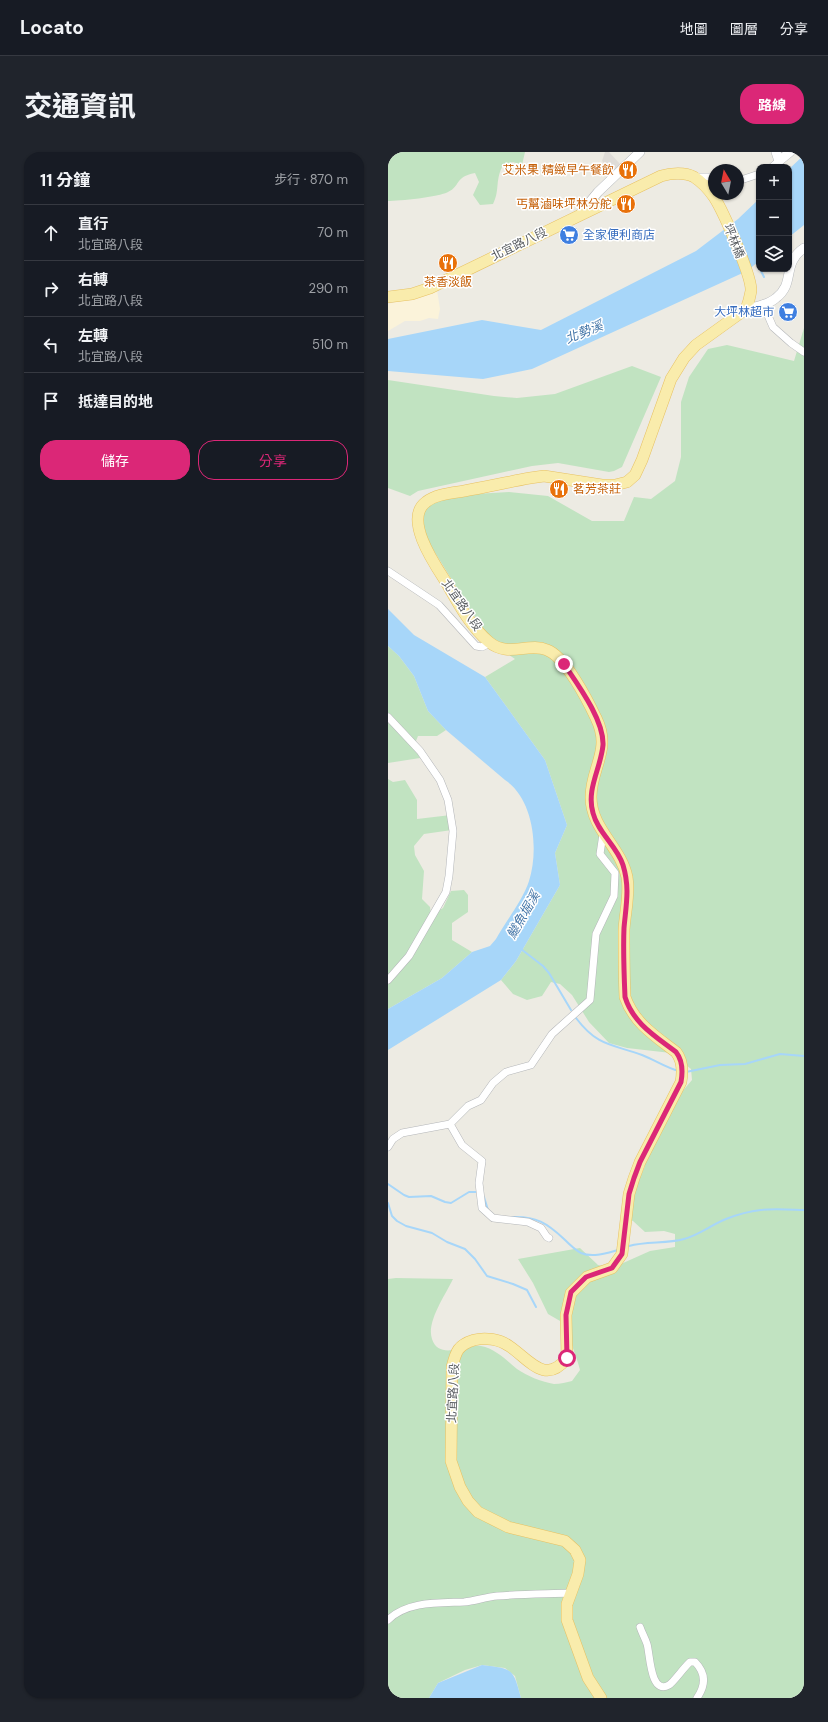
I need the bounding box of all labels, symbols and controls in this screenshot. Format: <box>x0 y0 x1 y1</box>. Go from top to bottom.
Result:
text: Locato <box>20 15 84 40</box>
text: 地圖 <box>680 20 708 38</box>
text: 圖層 <box>730 20 758 38</box>
text: 分享 <box>780 20 808 38</box>
button: 路線 <box>740 84 804 124</box>
text: 交通資訊 <box>24 88 136 125</box>
restaurant icon: 艾米果 精緻早午餐飲 <box>617 159 639 181</box>
place label: 艾米果 精緻早午餐飲 <box>503 162 614 178</box>
north arrow <box>708 164 744 200</box>
map controls <box>756 164 792 272</box>
button: + <box>756 164 792 200</box>
text: 11 分鐘 <box>40 169 90 191</box>
text: 步行 · 870 m <box>274 171 348 188</box>
restaurant icon: 丐幫滷味坪林分舵 <box>615 193 637 215</box>
place label: 丐幫滷味坪林分舵 <box>516 196 612 212</box>
button: − <box>756 200 792 236</box>
text: 直行 <box>78 214 108 234</box>
street label: 坪林橋 <box>720 221 748 261</box>
icon: ahead <box>40 222 62 244</box>
text: 70 m <box>317 224 348 241</box>
street label: 北宜路八段 <box>489 224 549 264</box>
supermarket icon: 全家便利商店 <box>558 224 580 246</box>
place label: 全家便利商店 <box>583 227 655 243</box>
text: 北宜路八段 <box>78 236 143 253</box>
button: layers <box>756 236 792 272</box>
restaurant icon: 茶香淡飯 <box>437 252 459 274</box>
text: 右轉 <box>78 270 108 290</box>
place label: 茶香淡飯 <box>424 274 472 290</box>
icon: right <box>40 278 62 300</box>
text: 290 m <box>309 280 348 297</box>
text: 北宜路八段 <box>78 292 143 309</box>
supermarket icon: 大坪林超市 <box>777 301 799 323</box>
place label: 大坪林超市 <box>714 304 774 320</box>
water label: 北勢溪 <box>563 316 607 347</box>
text: 左轉 <box>78 326 108 346</box>
icon: left <box>40 334 62 356</box>
text: 510 m <box>312 336 348 353</box>
text: 北宜路八段 <box>78 348 143 365</box>
icon: arrive <box>40 390 62 412</box>
text: 抵達目的地 <box>78 392 153 412</box>
button: 儲存 <box>40 440 190 480</box>
button: 分享 <box>198 440 348 480</box>
restaurant icon: 茗芳茶莊 <box>548 478 570 500</box>
place label: 茗芳茶莊 <box>573 481 621 497</box>
street label: 北宜路八段 <box>438 576 486 634</box>
route end <box>555 655 573 673</box>
water label: 𩻸魚堀溪 <box>503 887 544 942</box>
route start <box>558 1349 576 1367</box>
street label: 北宜路八段 <box>443 1363 463 1423</box>

